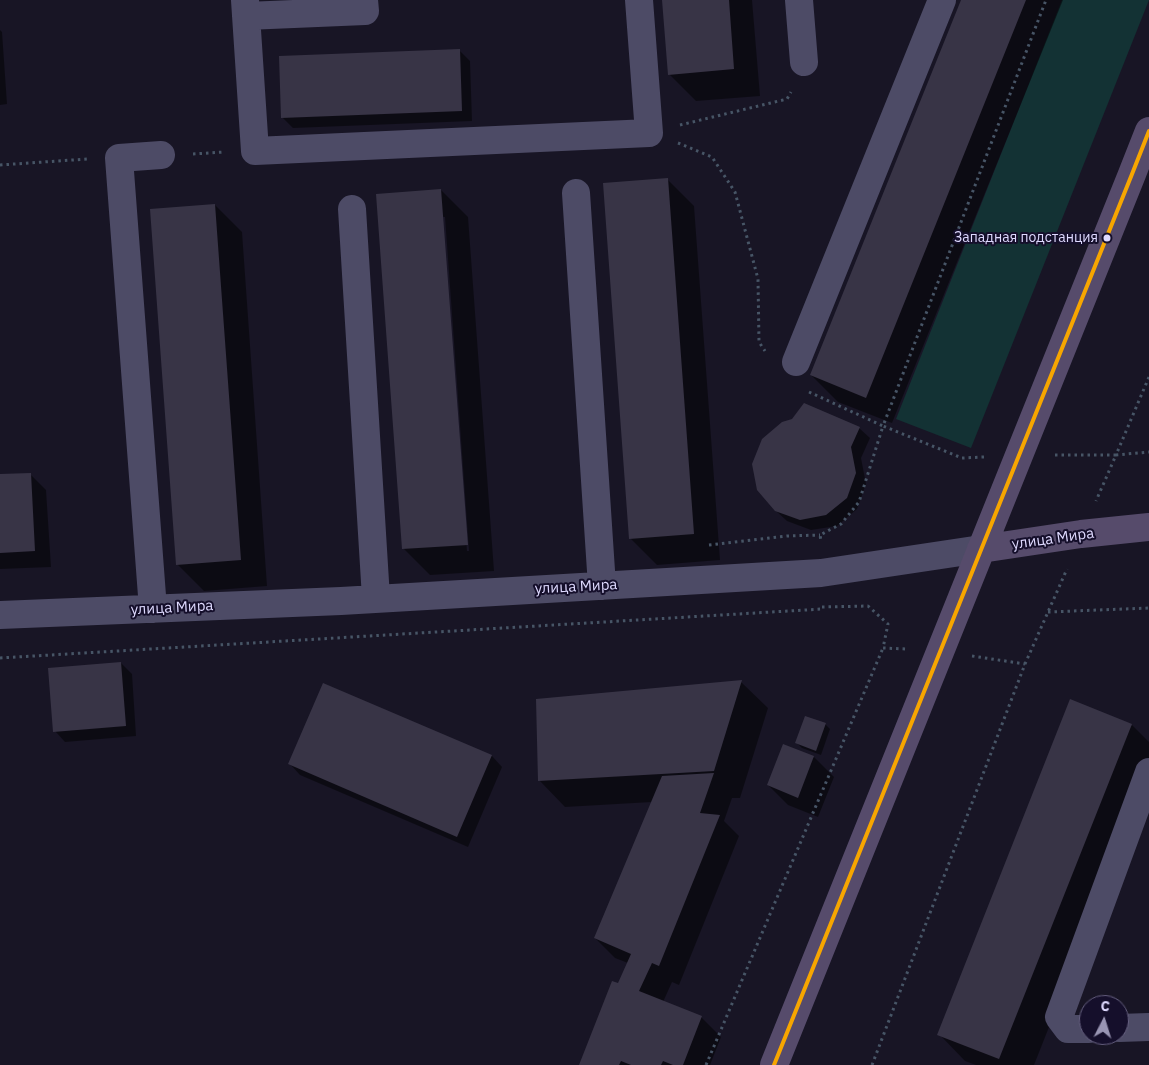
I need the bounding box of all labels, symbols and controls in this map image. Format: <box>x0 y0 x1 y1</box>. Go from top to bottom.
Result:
place label: Западная подстанция <box>954 230 1098 246</box>
marker: Западная подстанция <box>1102 233 1112 243</box>
street label: улица Мира <box>1011 524 1095 554</box>
street label: улица Мира <box>534 576 618 598</box>
street label: улица Мира <box>130 597 214 619</box>
north arrow <box>1079 995 1129 1045</box>
text: С <box>1100 997 1111 1015</box>

